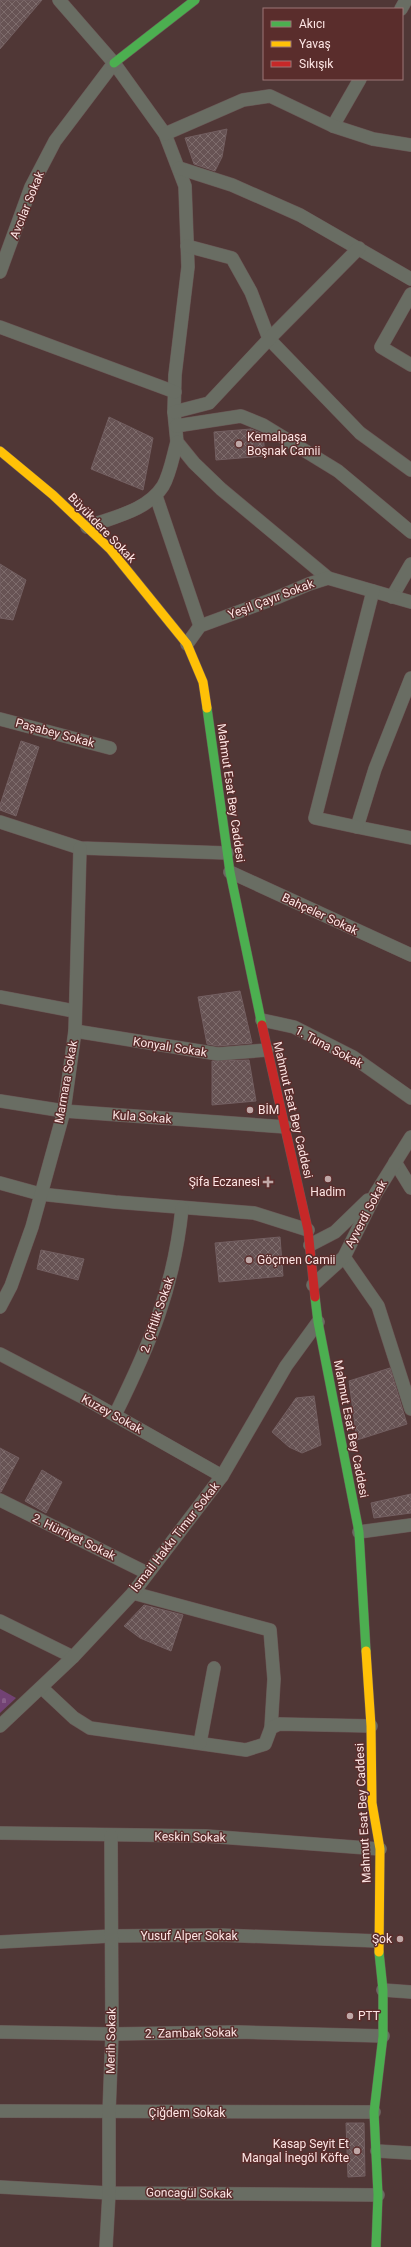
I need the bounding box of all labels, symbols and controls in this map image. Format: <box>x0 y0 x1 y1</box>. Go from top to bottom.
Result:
legend <box>263 8 403 80</box>
text: Akıcı <box>299 17 325 31</box>
text: Yavaş <box>299 37 331 51</box>
text: Sıkışık <box>299 57 334 71</box>
street label: Avcılar Sokak <box>7 168 47 241</box>
place label: Kemalpaşa Boşnak Camii <box>247 430 321 458</box>
marker: Kemalpaşa Boşnak Camii <box>234 439 244 449</box>
street label: Büyükdere Sokak <box>65 490 139 566</box>
street label: Yeşil Çayır Sokak <box>226 576 317 622</box>
street label: Paşabey Sokak <box>14 716 97 750</box>
street label: Mahmut Esat Bey Caddesi <box>214 723 248 863</box>
street label: Bahçeler Sokak <box>280 890 361 938</box>
street label: 1. Tuna Sokak <box>293 1023 366 1071</box>
street label: Konyalı Sokak <box>132 1034 209 1060</box>
street label: Marmara Sokak <box>52 1038 80 1125</box>
street label: Mahmut Esat Bey Caddesi <box>270 1040 316 1180</box>
place label: BİM <box>258 1102 279 1117</box>
marker: BİM <box>245 1105 255 1115</box>
street label: Kula Sokak <box>112 1108 173 1126</box>
marker: Hadim <box>323 1174 333 1184</box>
place label: Şifa Eczanesi <box>189 1175 260 1189</box>
marker: Şifa Eczanesi <box>263 1177 273 1187</box>
street label: Ayverdi Sokak <box>342 1177 390 1250</box>
place label: Hadim <box>310 1185 346 1199</box>
place label: Göçmen Camii <box>257 1253 336 1267</box>
marker: Göçmen Camii <box>244 1255 254 1265</box>
street label: 2. Çiftlik Sokak <box>137 1274 177 1355</box>
street label: Mahmut Esat Bey Caddesi <box>331 1359 371 1499</box>
street label: Kuzey Sokak <box>79 1392 146 1437</box>
street label: İsmail Hakkı Timur Sokak <box>127 1478 223 1595</box>
street label: 2. Hürriyet Sokak <box>30 1511 119 1564</box>
street label: Mahmut Esat Bey Caddesi <box>352 1743 374 1883</box>
street label: Keskin Sokak <box>154 1829 227 1845</box>
street label: Yusuf Alper Sokak <box>140 1929 238 1943</box>
place label: Şok <box>372 1932 393 1946</box>
marker: Şok <box>395 1934 405 1944</box>
street label: Merih Sokak <box>103 2007 119 2074</box>
place label: PTT <box>358 2009 380 2023</box>
marker: PTT <box>345 2011 355 2021</box>
street label: 2. Zambak Sokak <box>145 2025 238 2041</box>
street label: Çiğdem Sokak <box>149 2106 226 2120</box>
place label: Kasap Seyit Et Mangal İnegöl Köfte <box>242 2137 349 2165</box>
marker: Kasap Seyit Et Mangal İnegöl Köfte <box>352 2146 362 2156</box>
street label: Goncagül Sokak <box>146 2185 233 2201</box>

